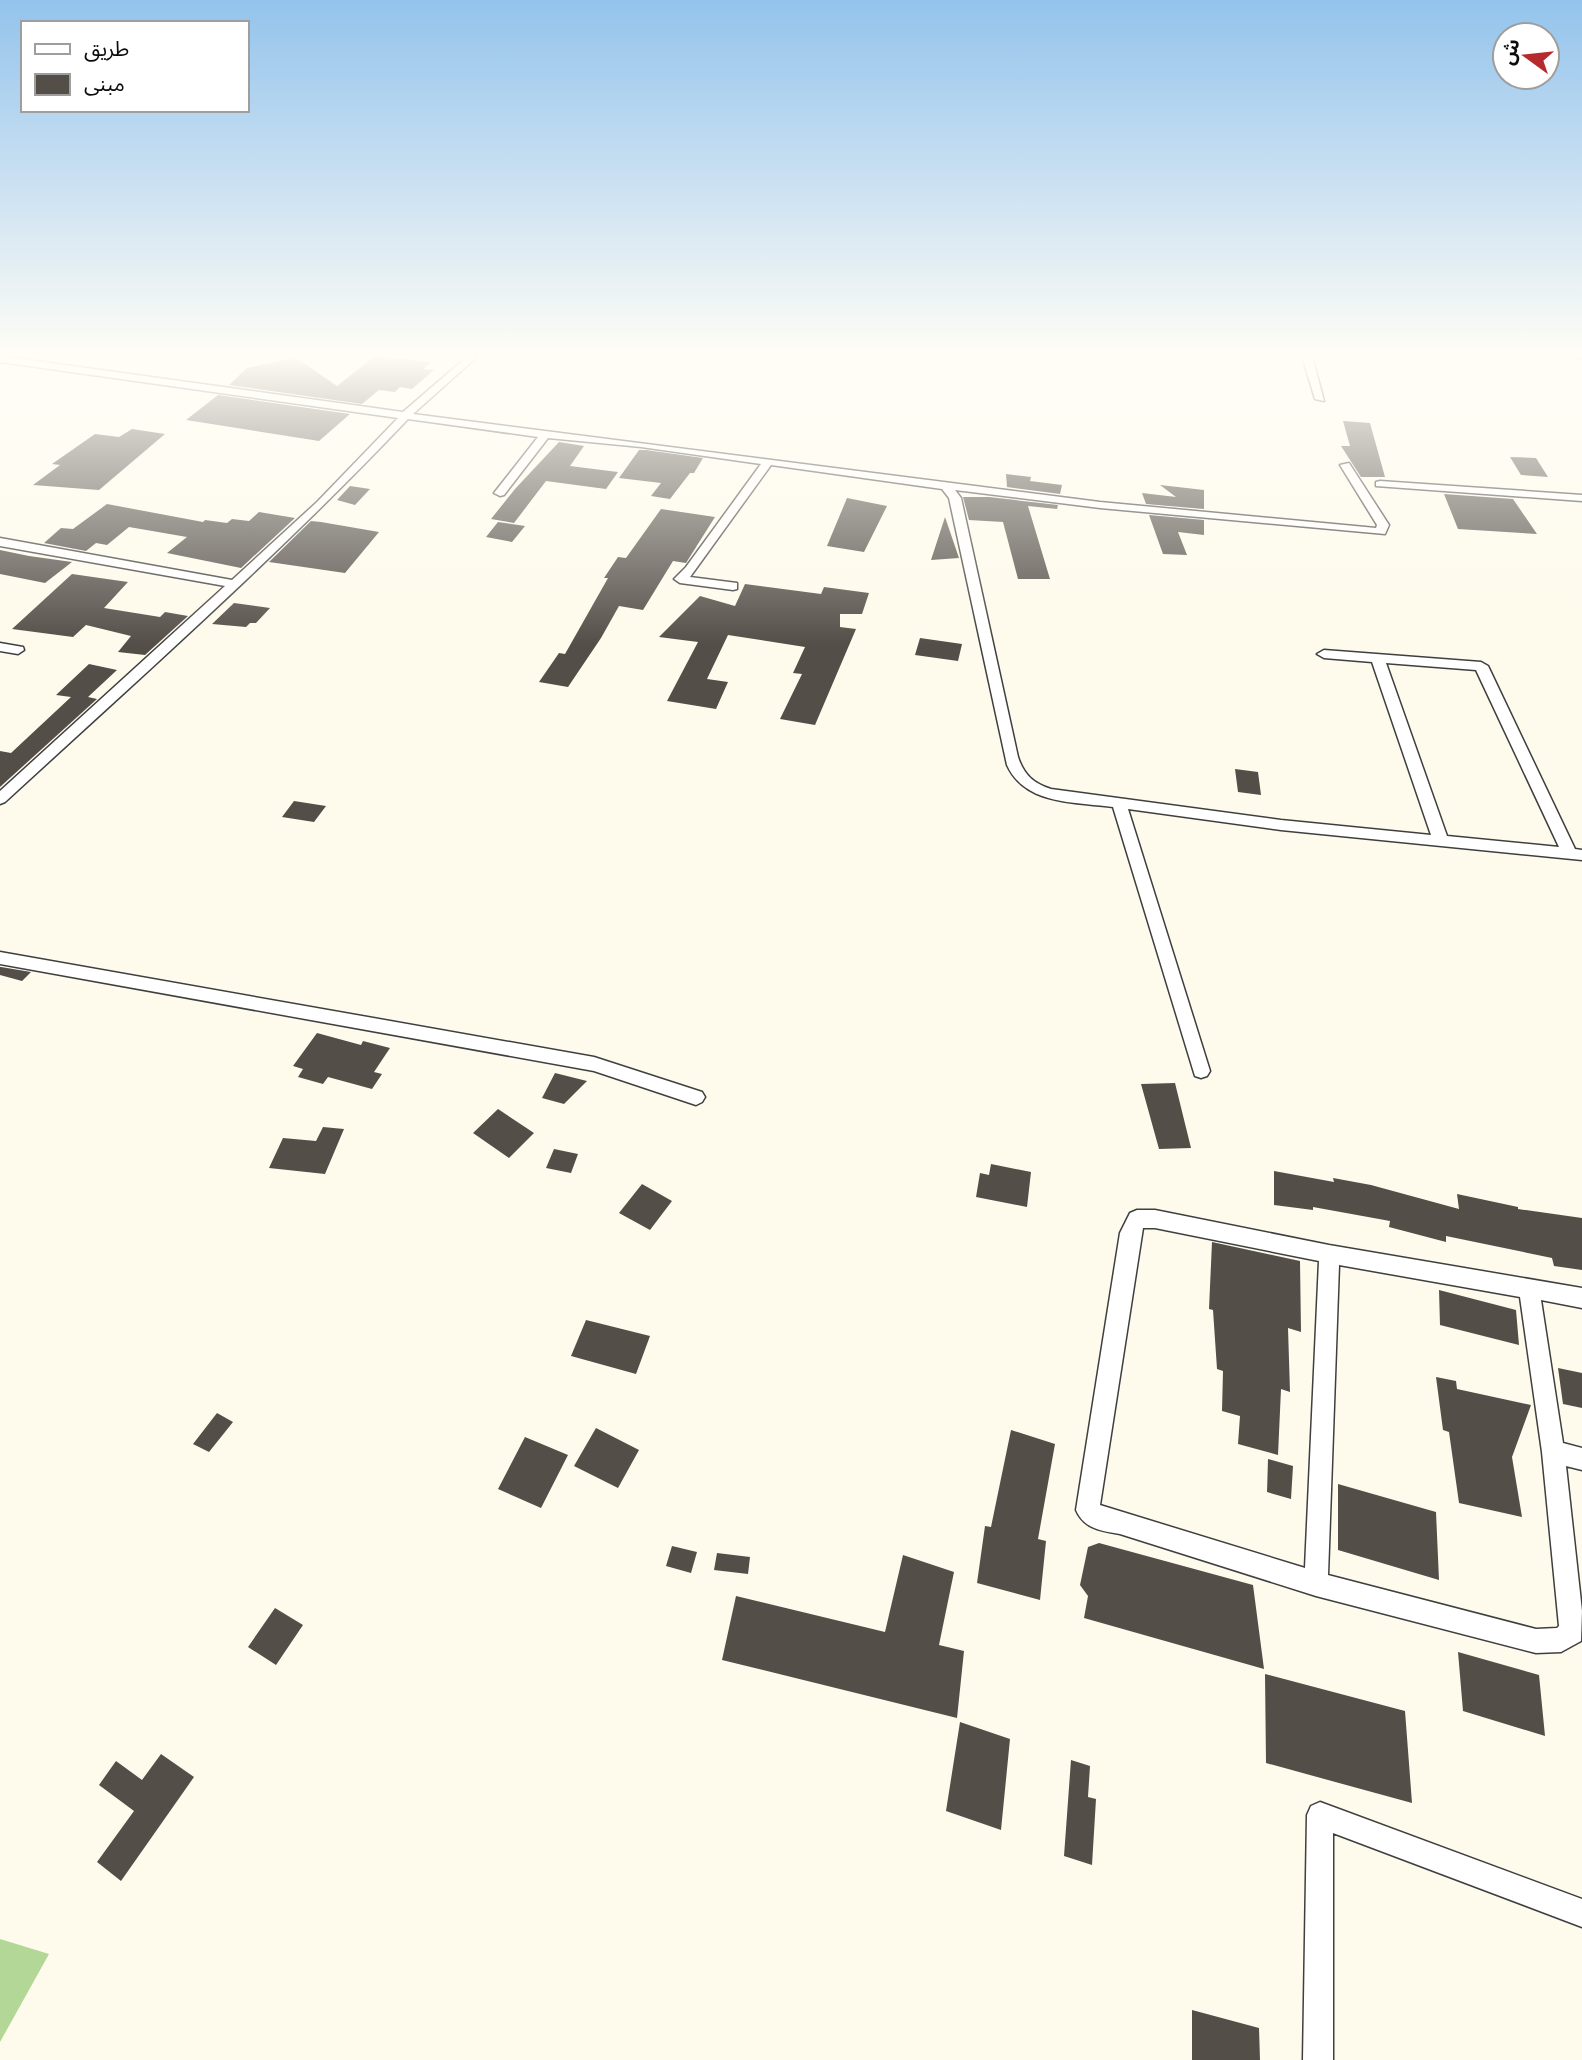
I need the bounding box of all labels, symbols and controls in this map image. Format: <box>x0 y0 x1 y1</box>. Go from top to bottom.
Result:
legend <box>21 21 248 112</box>
north arrow <box>1491 21 1561 91</box>
text: ش <box>1497 36 1524 67</box>
text: طريق <box>84 37 129 62</box>
text: مبنى <box>84 72 125 96</box>

